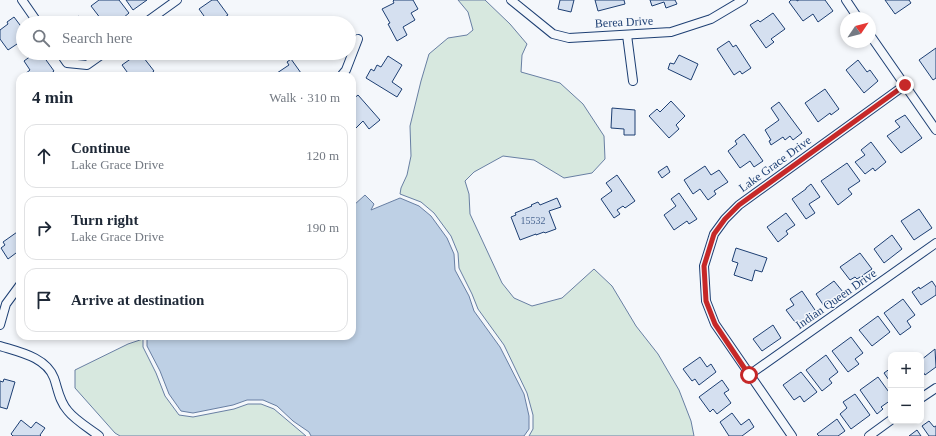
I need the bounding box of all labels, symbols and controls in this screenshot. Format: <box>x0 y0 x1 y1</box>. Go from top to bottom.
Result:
north arrow <box>840 12 876 48</box>
street label: Berea Drive <box>595 13 653 31</box>
search box <box>16 16 356 60</box>
icon: search <box>30 27 52 49</box>
text: Search here <box>62 30 132 46</box>
route end <box>896 76 914 94</box>
text: 4 min <box>32 88 73 107</box>
text: Walk · 310 m <box>269 90 340 105</box>
street label: Lake Grace Drive <box>736 133 814 195</box>
text: Continue <box>71 140 130 156</box>
icon: ahead <box>33 145 55 167</box>
text: 120 m <box>306 148 339 163</box>
text: Lake Grace Drive <box>71 157 164 172</box>
text: Turn right <box>71 212 138 228</box>
house number: 15532 <box>521 215 546 226</box>
icon: right <box>33 217 55 239</box>
text: 190 m <box>306 220 339 235</box>
text: Lake Grace Drive <box>71 229 164 244</box>
street label: Indian Queen Drive <box>793 266 879 332</box>
icon: arrive <box>33 289 55 311</box>
text: Arrive at destination <box>71 292 204 308</box>
map controls <box>888 352 924 424</box>
button: + <box>888 352 924 388</box>
route start <box>740 366 758 384</box>
button: − <box>888 388 924 424</box>

